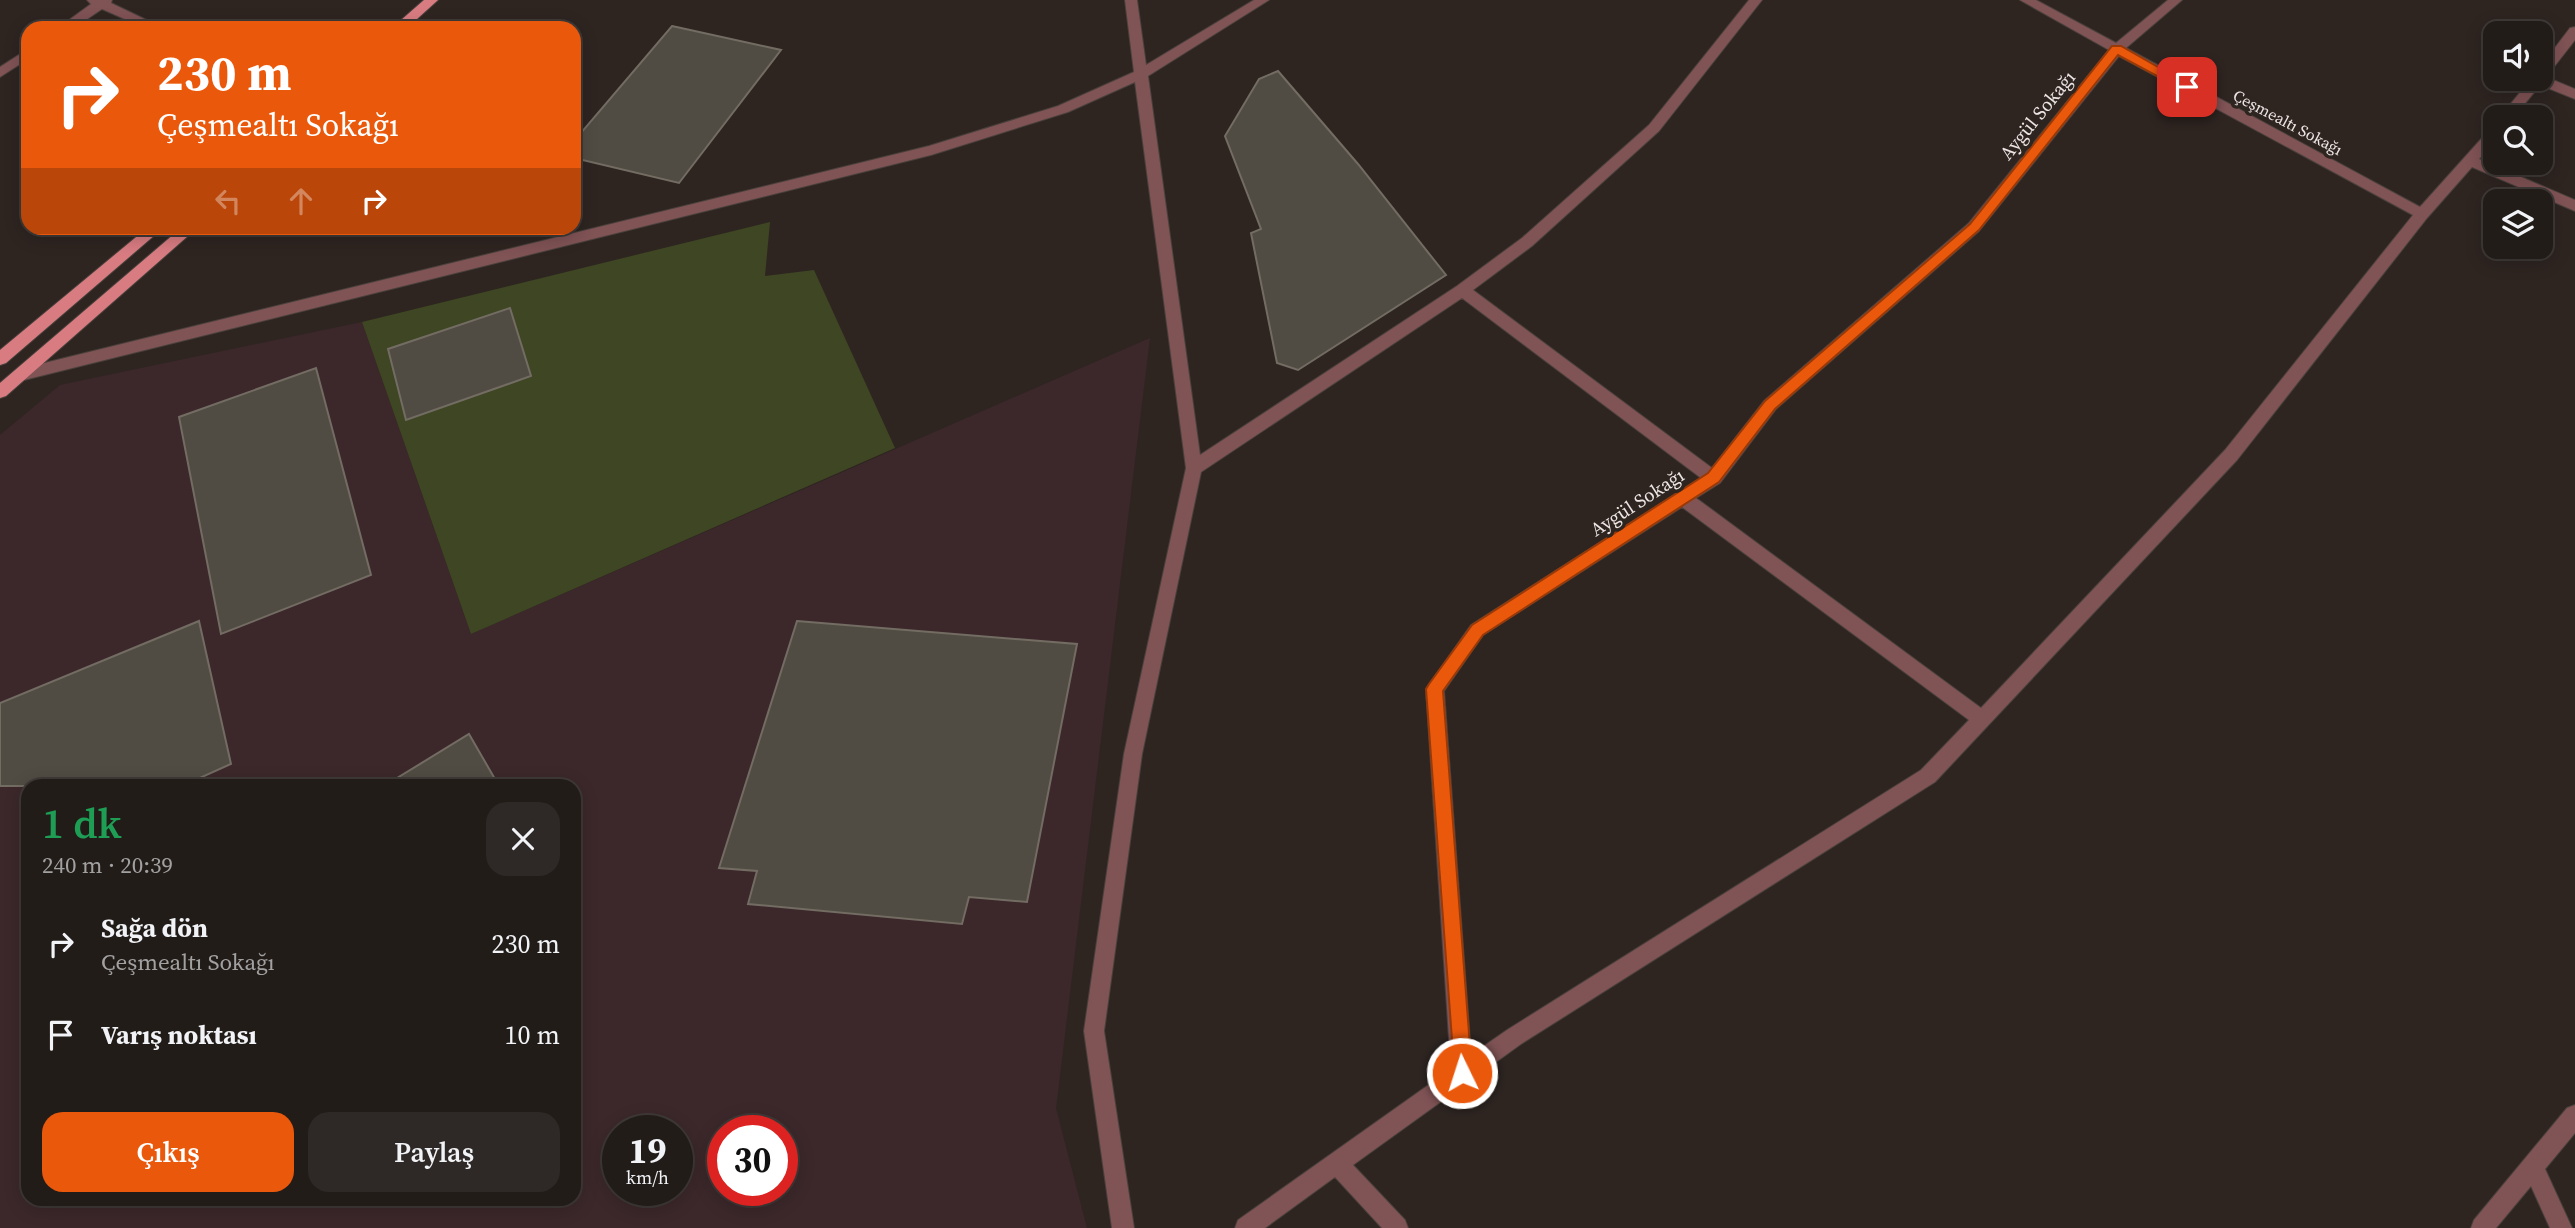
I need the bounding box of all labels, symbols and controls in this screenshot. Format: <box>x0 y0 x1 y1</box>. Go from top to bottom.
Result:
map controls <box>2483 21 2553 259</box>
button: sound <box>2483 21 2553 91</box>
text: 230 m <box>157 39 292 106</box>
icon: right <box>42 49 133 140</box>
pin <box>2157 57 2217 117</box>
street label: Aygül Sokağı <box>1993 65 2081 165</box>
icon: arrive <box>2168 68 2206 106</box>
street label: Çeşmealtı Sokağı <box>2229 84 2347 160</box>
text: Çeşmealtı Sokağı <box>157 103 399 147</box>
button: search <box>2483 105 2553 175</box>
icon: left <box>209 182 247 220</box>
icon: ahead <box>282 182 320 220</box>
icon: right <box>355 182 393 220</box>
button: layers <box>2483 189 2553 259</box>
street label: Aygül Sokağı <box>1585 462 1689 542</box>
text: 1 dk <box>42 794 122 852</box>
button: close <box>486 802 560 876</box>
text: 240 m · 20:39 <box>42 849 173 881</box>
text: Sağa dön <box>101 910 208 946</box>
icon: right <box>42 925 80 963</box>
text: 230 m <box>492 926 560 962</box>
text: Çeşmealtı Sokağı <box>101 946 275 978</box>
icon: arrive <box>42 1016 80 1054</box>
text: Varış noktası <box>101 1017 257 1053</box>
text: 10 m <box>505 1017 560 1053</box>
position arrow <box>1425 1036 1499 1110</box>
button: Çıkış <box>42 1112 294 1192</box>
button: Paylaş <box>308 1112 560 1192</box>
speed limit sign: 30 <box>707 1115 798 1206</box>
text: 19 <box>629 1127 666 1175</box>
text: km/h <box>626 1165 669 1190</box>

